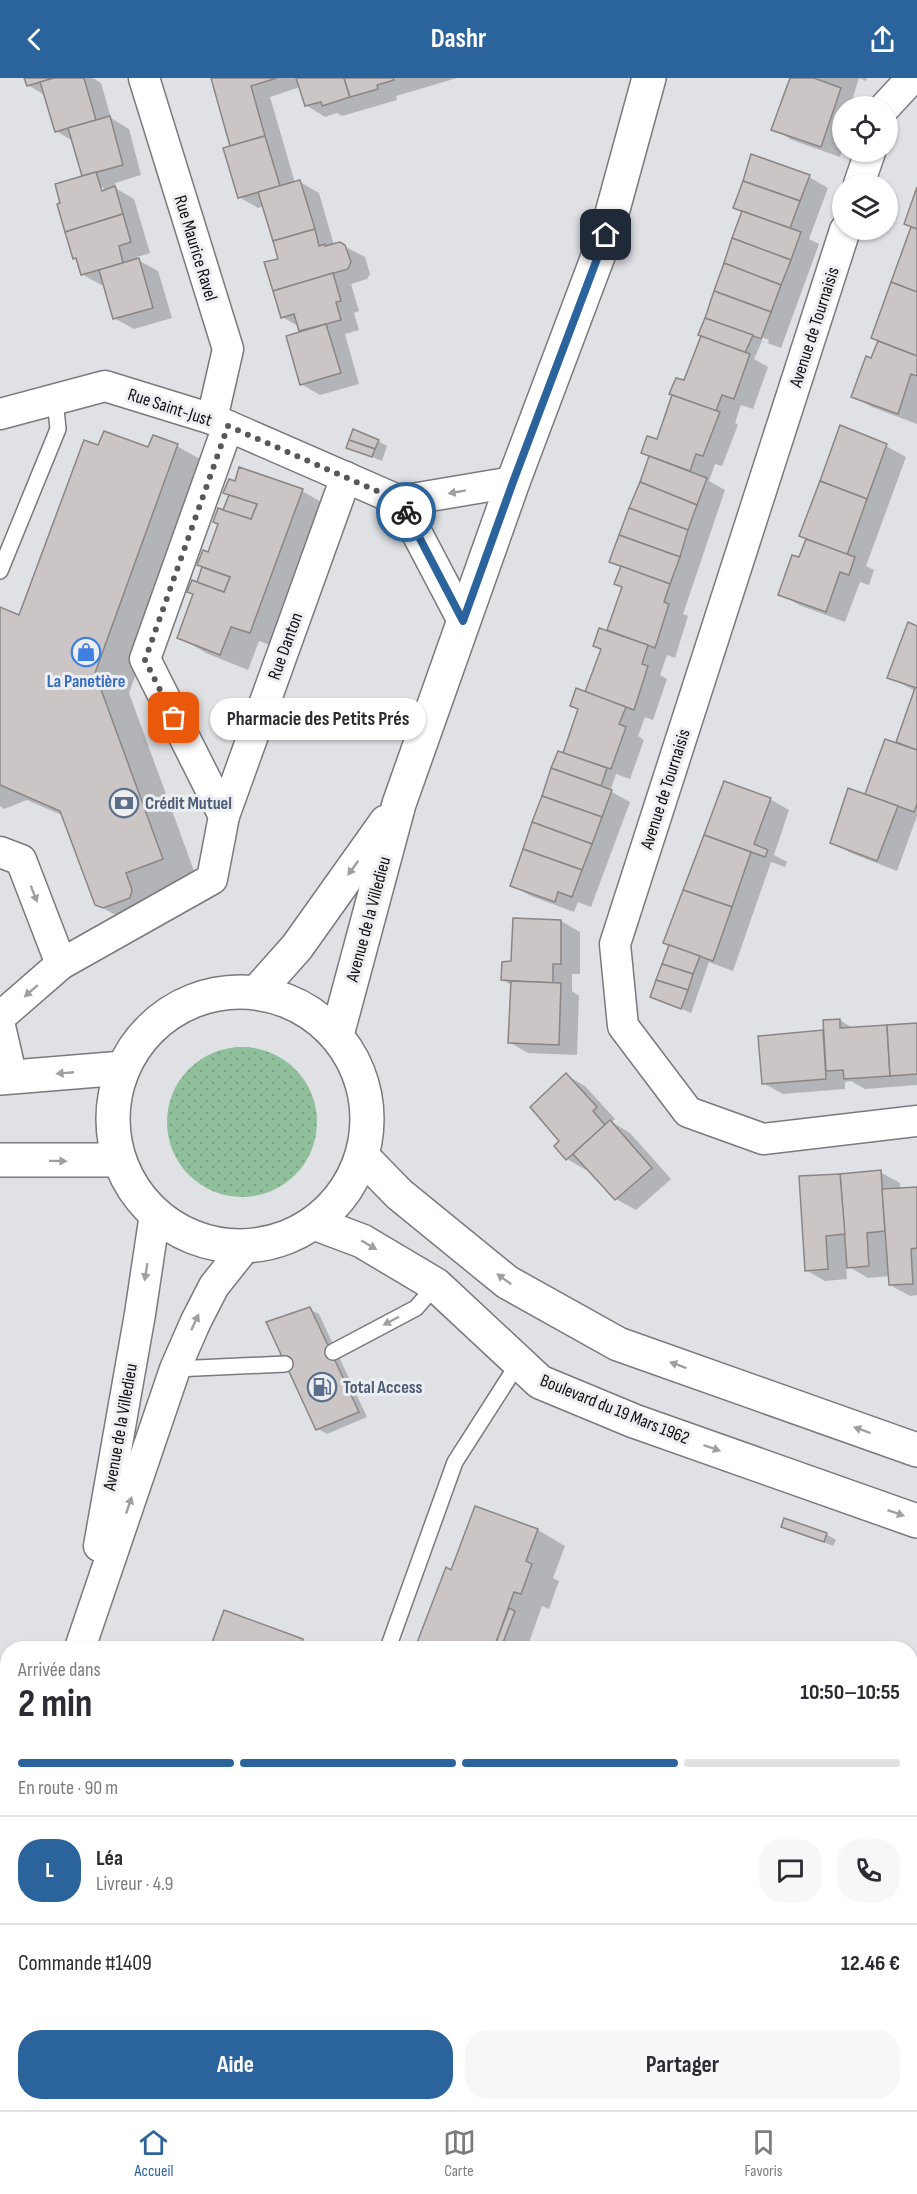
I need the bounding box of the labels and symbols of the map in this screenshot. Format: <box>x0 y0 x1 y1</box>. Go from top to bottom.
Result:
street label: Rue Maurice Ravel <box>170 193 222 303</box>
pin <box>580 209 631 260</box>
street label: Avenue de Tournaisis <box>785 264 844 391</box>
street label: Rue Saint-Just <box>125 384 215 431</box>
courier <box>376 482 436 542</box>
one-way arrow <box>447 487 466 496</box>
street label: Rue Danton <box>264 610 307 683</box>
shop icon: La Panetière <box>70 636 102 668</box>
place label: La Panetière <box>47 671 125 692</box>
pin <box>148 692 199 743</box>
callout: Pharmacie des Petits Prés <box>210 697 426 739</box>
street label: Avenue de Tournaisis <box>636 726 695 853</box>
bank icon: Crédit Mutuel <box>108 787 140 819</box>
place label: Crédit Mutuel <box>145 793 232 814</box>
street label: Avenue de la Villedieu <box>341 854 395 985</box>
one-way arrow <box>347 860 359 876</box>
one-way arrow <box>30 885 39 903</box>
one-way arrow <box>23 984 39 997</box>
one-way arrow <box>56 1068 75 1078</box>
one-way arrow <box>49 1156 68 1166</box>
one-way arrow <box>361 1240 378 1250</box>
one-way arrow <box>142 1262 151 1281</box>
one-way arrow <box>496 1273 512 1285</box>
one-way arrow <box>191 1314 200 1331</box>
one-way arrow <box>383 1316 400 1326</box>
one-way arrow <box>669 1359 687 1369</box>
street label: Avenue de la Villedieu <box>99 1362 142 1493</box>
street label: Boulevard du 19 Mars 1962 <box>537 1370 692 1449</box>
fuel station icon: Total Access <box>306 1371 338 1403</box>
place label: Total Access <box>343 1377 423 1398</box>
one-way arrow <box>853 1424 871 1434</box>
one-way arrow <box>703 1444 721 1454</box>
one-way arrow <box>124 1496 134 1514</box>
one-way arrow <box>887 1509 905 1519</box>

